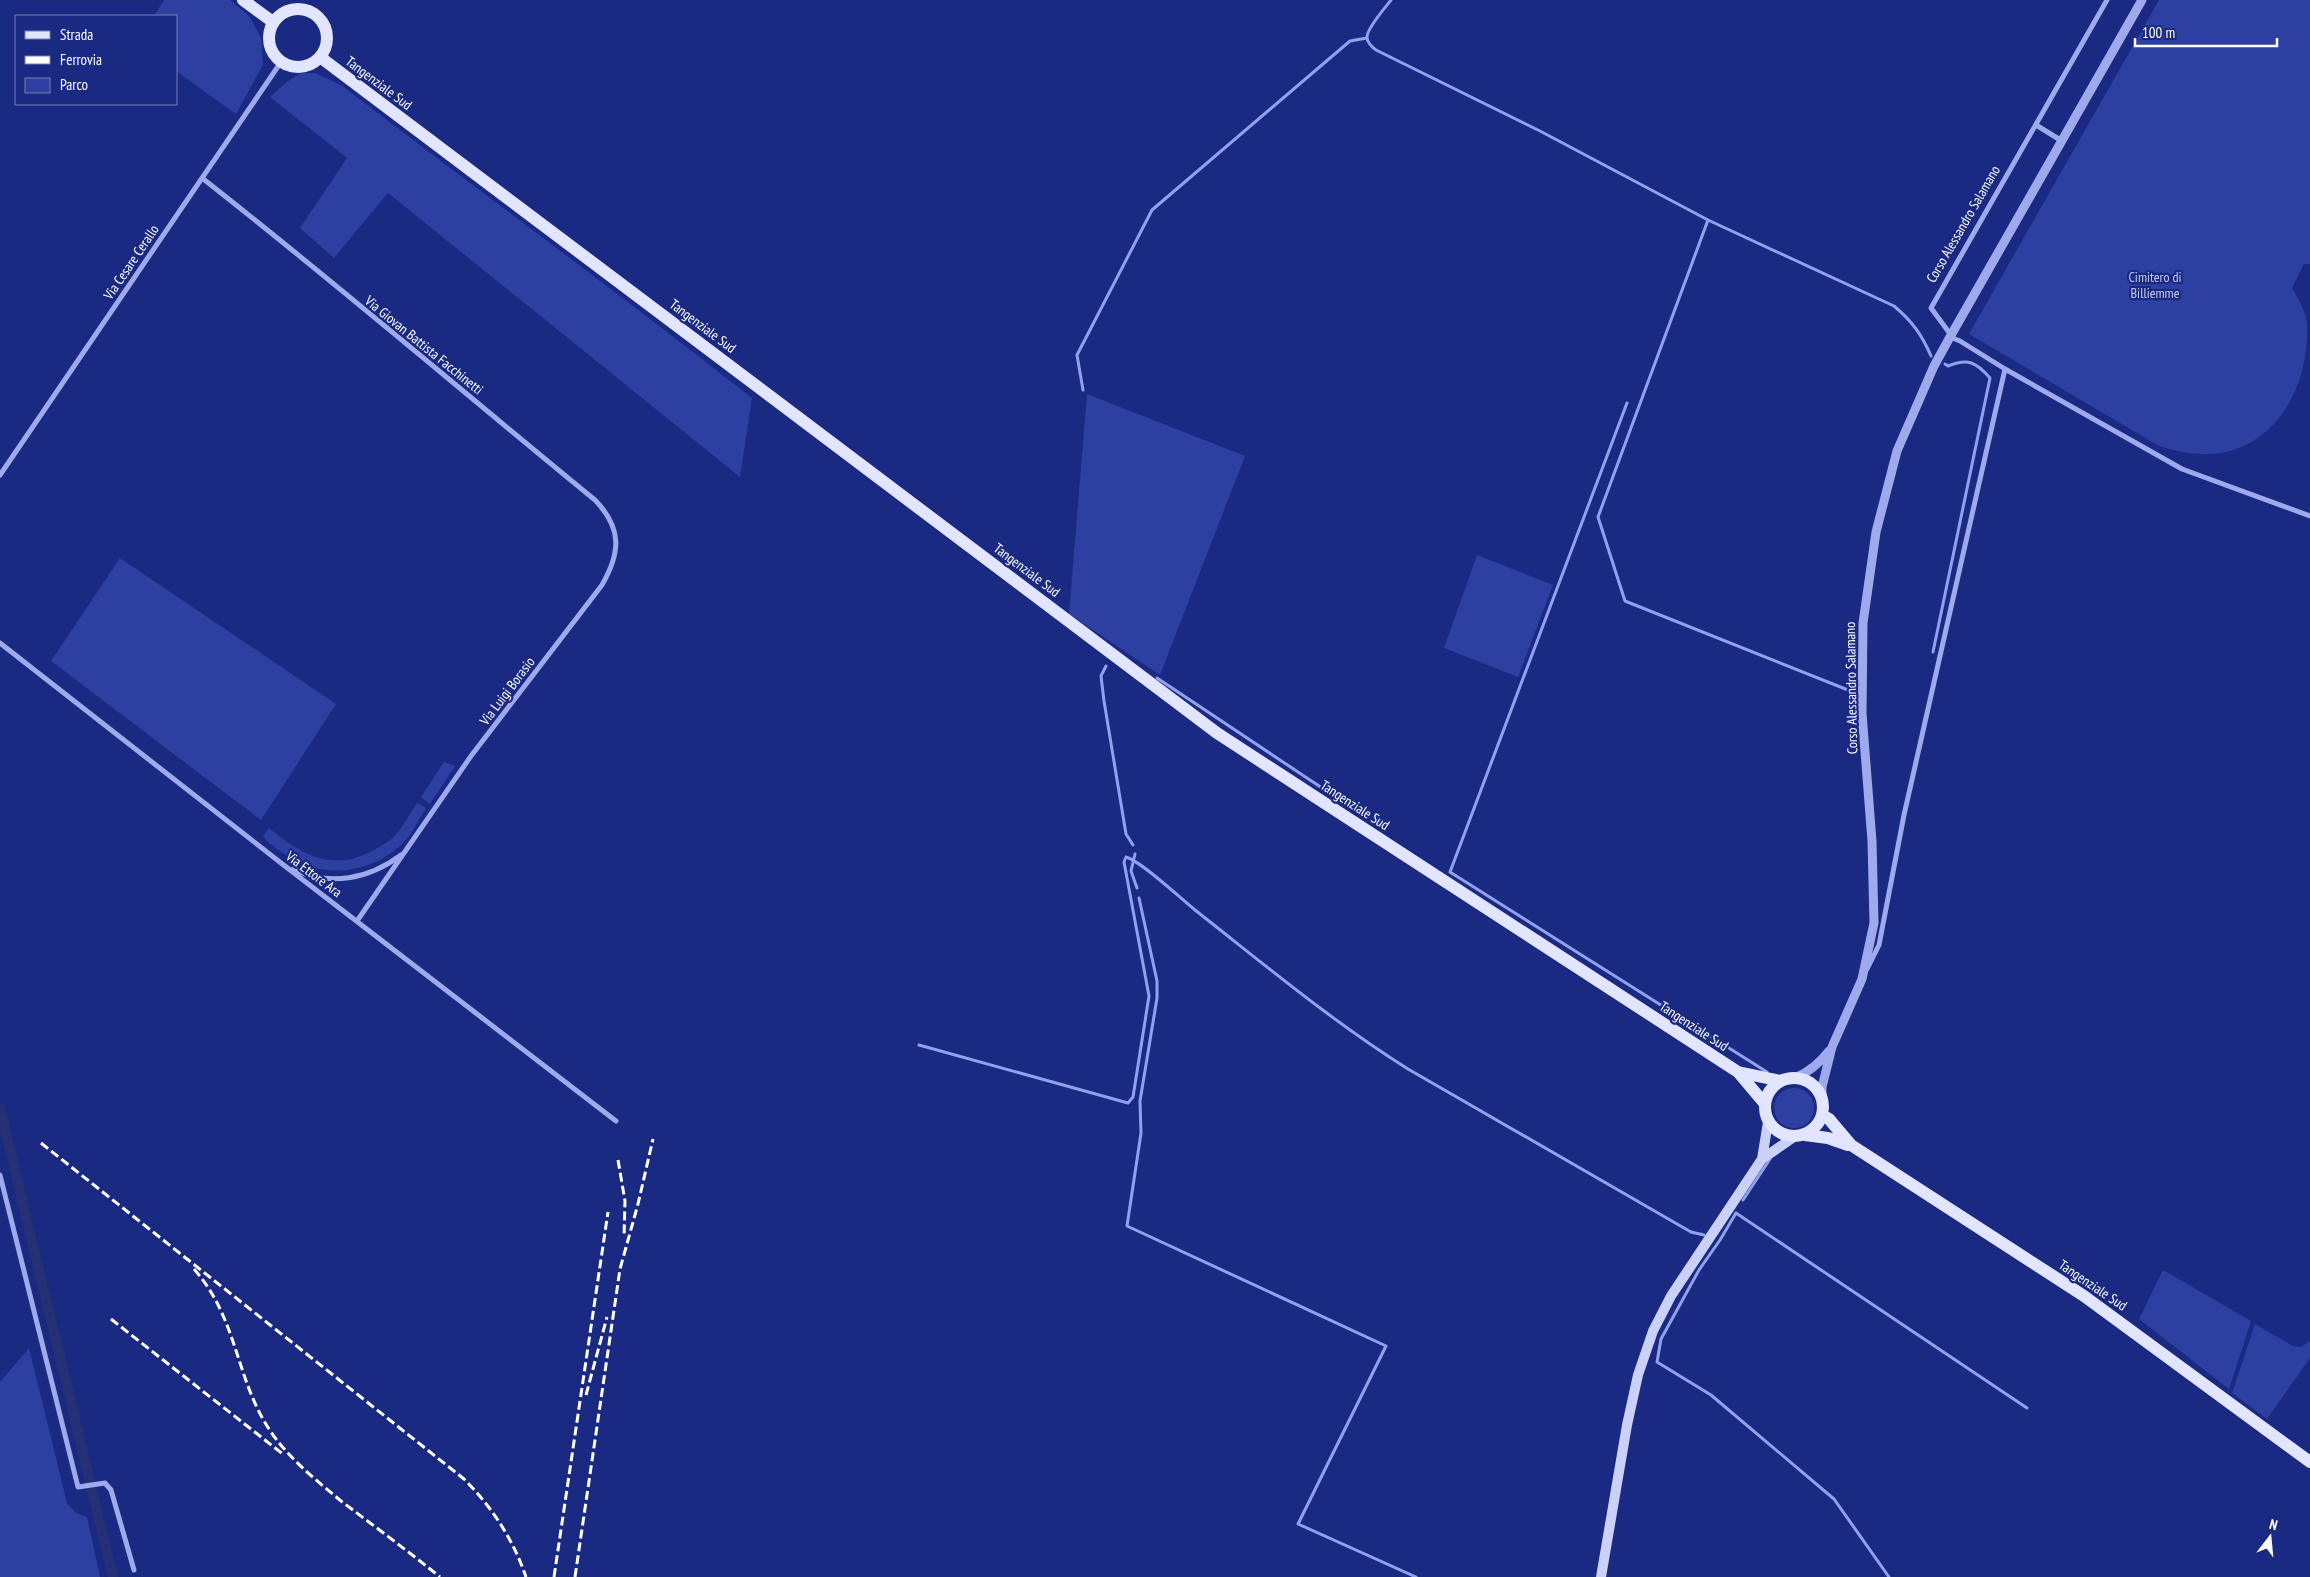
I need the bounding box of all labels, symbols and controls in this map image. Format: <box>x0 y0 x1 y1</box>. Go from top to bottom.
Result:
legend <box>15 15 178 105</box>
scale bar <box>2135 15 2278 47</box>
text: 100 m <box>2142 23 2175 42</box>
text: Strada <box>60 25 93 44</box>
text: Ferrovia <box>60 50 102 69</box>
street label: Tangenziale Sud <box>342 52 416 114</box>
text: Parco <box>60 75 88 94</box>
street label: Corso Alessandro Salamano <box>1922 162 2004 286</box>
street label: Via Cesare Cerallo <box>99 221 163 304</box>
park label: Cimitero di Billiemme <box>2128 268 2182 302</box>
street label: Via Giovan Battista Facchinetti <box>360 291 487 398</box>
street label: Tangenziale Sud <box>666 295 740 357</box>
street label: Tangenziale Sud <box>990 539 1064 601</box>
street label: Corso Alessandro Salamano <box>1841 622 1861 754</box>
street label: Via Luigi Borasio <box>475 653 538 729</box>
street label: Tangenziale Sud <box>1317 776 1393 834</box>
street label: Via Ettore Ara <box>281 846 346 901</box>
street label: Tangenziale Sud <box>1656 997 1732 1055</box>
street label: Tangenziale Sud <box>2055 1256 2131 1314</box>
north arrow <box>2245 1512 2295 1562</box>
text: N <box>2267 1515 2280 1534</box>

